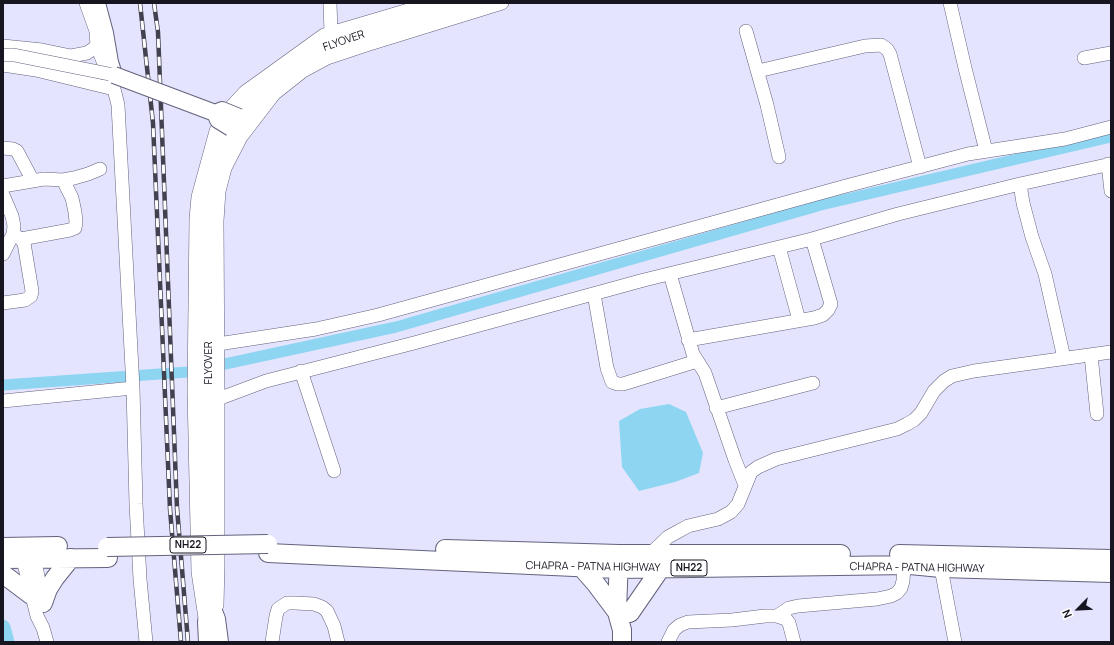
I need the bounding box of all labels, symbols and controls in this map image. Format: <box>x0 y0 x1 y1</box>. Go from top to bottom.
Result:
street label: FLYOVER <box>321 28 367 54</box>
street label: FLYOVER <box>202 341 216 385</box>
road number: NH22 <box>170 537 206 553</box>
street label: CHAPRA - PATNA HIGHWAY <box>525 559 661 575</box>
road number: NH22 <box>671 560 707 576</box>
street label: CHAPRA - PATNA HIGHWAY <box>849 560 985 576</box>
north arrow <box>1058 589 1098 629</box>
text: N <box>1058 607 1075 621</box>

